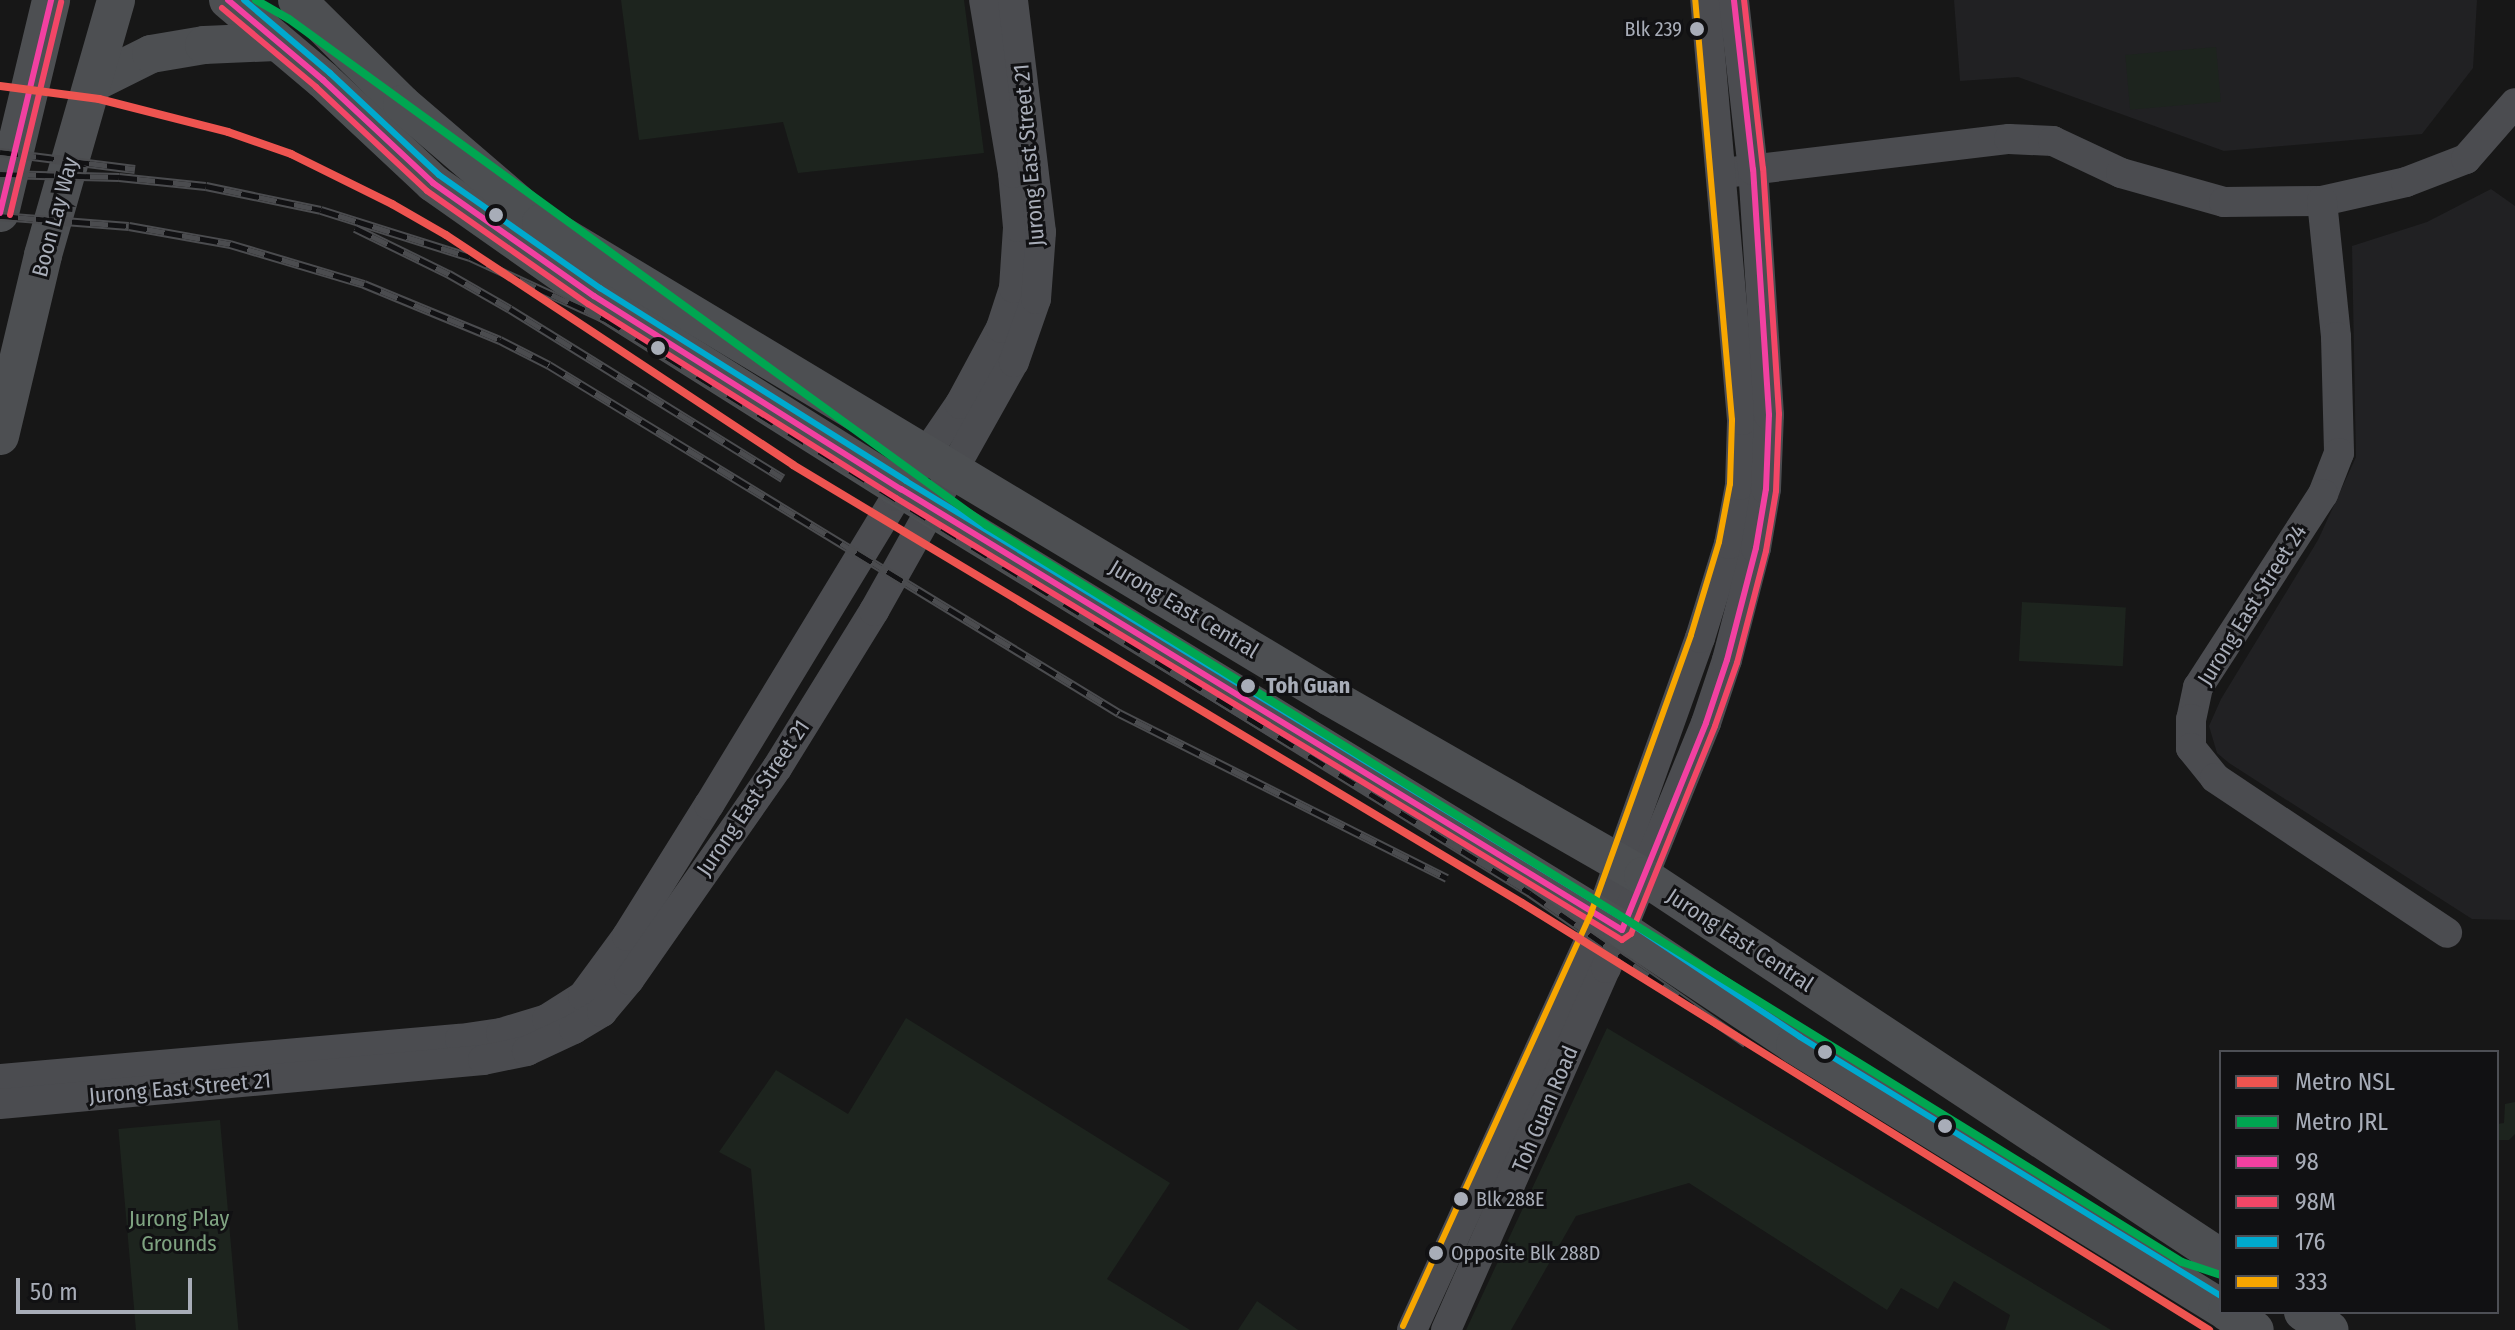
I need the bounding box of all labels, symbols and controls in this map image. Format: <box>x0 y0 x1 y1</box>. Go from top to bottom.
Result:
place label: Blk 239 <box>1624 17 1682 41</box>
marker: Blk 239 <box>1689 21 1705 37</box>
street label: Jurong East Street 21 <box>1008 63 1050 247</box>
street label: Boon Lay Way <box>26 154 84 280</box>
unlabelled marker <box>488 207 504 223</box>
unlabelled marker <box>650 340 666 356</box>
street label: Jurong East Street 24 <box>2192 520 2312 690</box>
street label: Jurong East Central <box>1105 554 1263 664</box>
place label: Toh Guan <box>1266 673 1350 699</box>
marker: Toh Guan <box>1237 675 1259 697</box>
street label: Jurong East Street 21 <box>691 715 815 881</box>
street label: Jurong East Central <box>1662 883 1818 997</box>
street label: Toh Guan Road <box>1507 1042 1583 1176</box>
unlabelled marker <box>1817 1044 1833 1060</box>
legend <box>2219 1050 2499 1314</box>
street label: Jurong East Street 21 <box>88 1067 272 1109</box>
text: Metro NSL <box>2295 1068 2395 1096</box>
text: Metro JRL <box>2295 1108 2388 1136</box>
unlabelled marker <box>1937 1118 1953 1134</box>
text: 98 <box>2295 1148 2319 1176</box>
place label: Blk 288E <box>1476 1187 1544 1211</box>
text: 98M <box>2295 1188 2336 1216</box>
marker: Blk 288E <box>1453 1191 1469 1207</box>
park label: Jurong Play Grounds <box>129 1205 229 1256</box>
text: 176 <box>2295 1228 2325 1256</box>
place label: Opposite Blk 288D <box>1451 1241 1600 1265</box>
marker: Opposite Blk 288D <box>1428 1245 1444 1261</box>
scale bar <box>20 1262 196 1312</box>
text: 333 <box>2295 1268 2327 1296</box>
text: 50 m <box>30 1278 78 1306</box>

